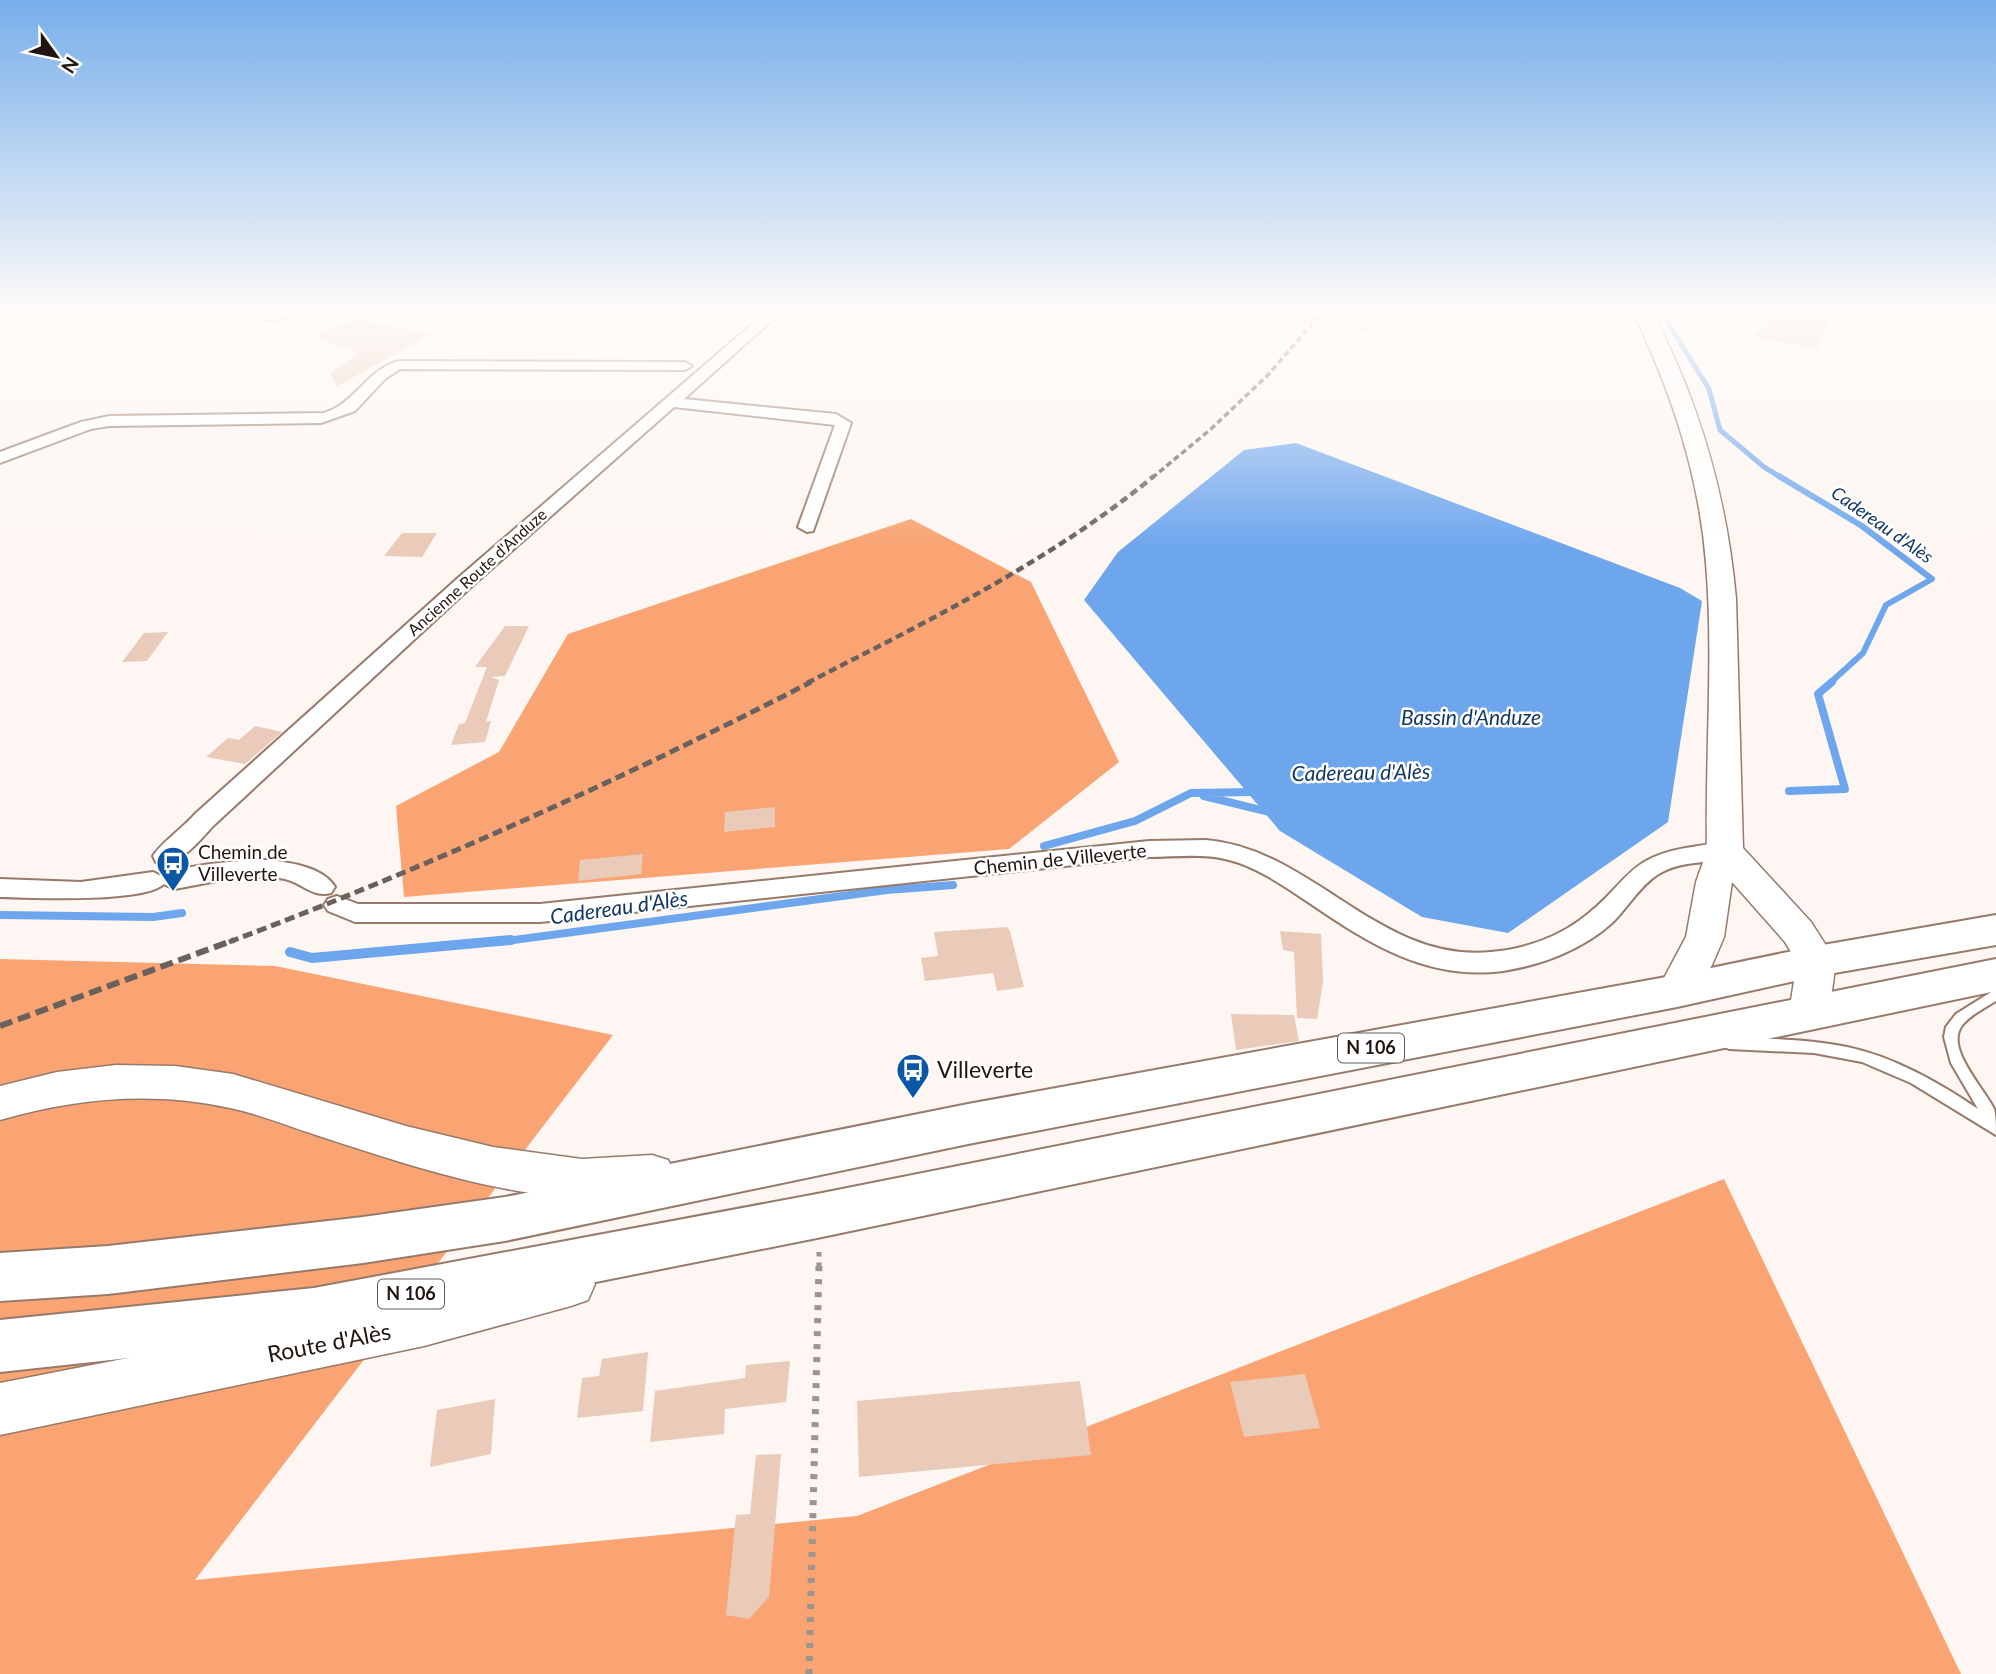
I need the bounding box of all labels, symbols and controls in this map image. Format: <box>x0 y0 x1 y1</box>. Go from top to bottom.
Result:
north arrow <box>21 21 91 91</box>
text: N <box>57 53 84 78</box>
water label: Cadereau d'Alès <box>1828 481 1938 567</box>
street label: Ancienne Route d'Anduze <box>403 504 550 639</box>
water label: Bassin d'Anduze <box>1401 704 1541 729</box>
water label: Cadereau d'Alès <box>1291 758 1431 785</box>
street label: Chemin de Villeverte <box>973 838 1147 879</box>
place label: Chemin de Villeverte <box>198 840 288 885</box>
bus stop icon: Chemin de Villeverte <box>154 844 192 893</box>
water label: Cadereau d'Alès <box>548 884 689 929</box>
road number: N 106 <box>1338 1034 1404 1063</box>
bus stop icon: Villeverte <box>894 1051 932 1100</box>
place label: Villeverte <box>937 1055 1033 1083</box>
road number: N 106 <box>378 1280 444 1308</box>
street label: Route d'Alès <box>265 1316 393 1368</box>

